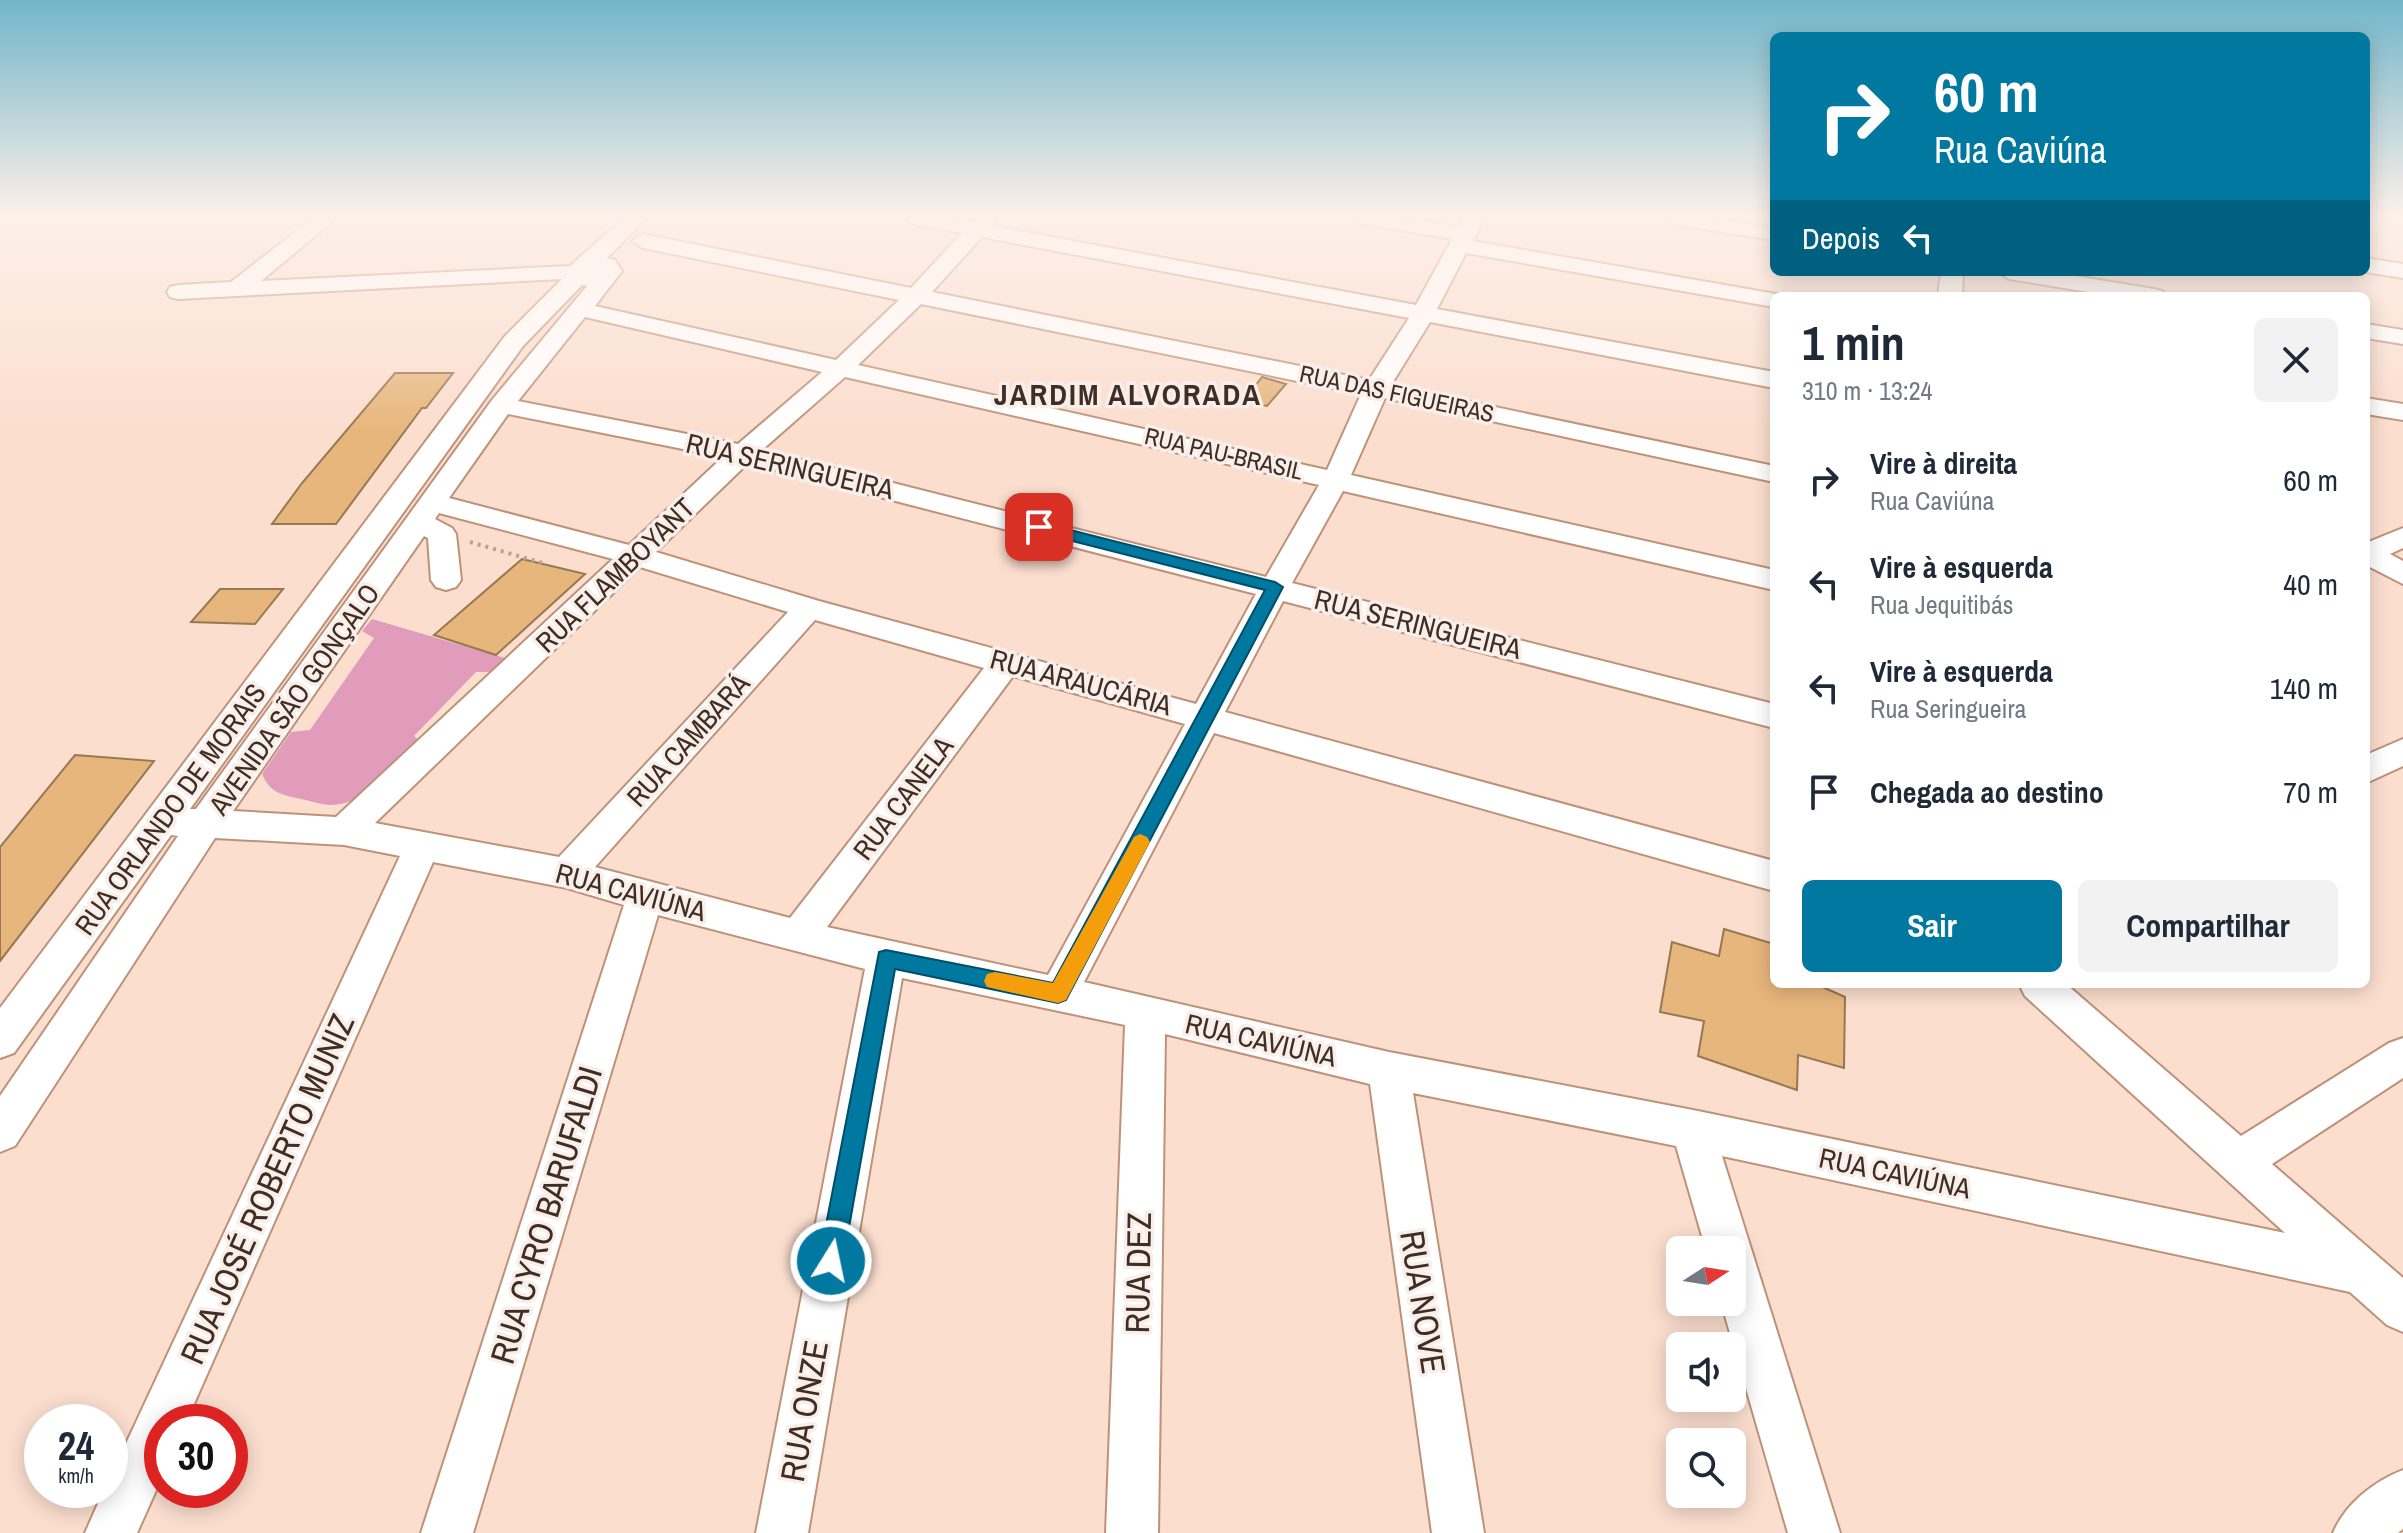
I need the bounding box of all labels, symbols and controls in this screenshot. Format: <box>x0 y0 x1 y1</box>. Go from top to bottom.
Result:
text: 60 m <box>1934 54 2039 129</box>
icon: right <box>1802 64 1906 168</box>
text: Rua Caviúna <box>1934 126 2106 174</box>
icon: left <box>1896 216 1940 260</box>
text: Depois <box>1802 218 1880 258</box>
text: 1 min <box>1802 310 1905 375</box>
button: close <box>2254 318 2338 402</box>
street label: RUA DAS FIGUEIRAS <box>1297 357 1497 429</box>
text: 310 m · 13:24 <box>1802 373 1932 408</box>
district label: JARDIM ALVORADA <box>994 374 1262 414</box>
street label: RUA PAU-BRASIL <box>1142 419 1306 487</box>
street label: RUA SERINGUEIRA <box>683 424 898 508</box>
text: Vire à direita <box>1870 443 2017 483</box>
icon: right <box>1802 458 1846 502</box>
text: 60 m <box>2283 460 2338 500</box>
text: Rua Caviúna <box>1870 483 1994 518</box>
street label: RUA FLAMBOYANT <box>527 489 703 661</box>
pin <box>1005 493 1073 561</box>
icon: arrive <box>1017 505 1061 549</box>
text: Vire à esquerda <box>1870 547 2053 587</box>
icon: left <box>1802 562 1846 606</box>
text: 40 m <box>2283 564 2338 604</box>
street label: AVENIDA SÃO GONÇALO <box>199 576 388 823</box>
street label: RUA SERINGUEIRA <box>1311 580 1526 668</box>
text: Rua Jequitibás <box>1870 587 2013 622</box>
street label: RUA ARAUCÁRIA <box>986 640 1177 725</box>
text: Vire à esquerda <box>1870 651 2053 691</box>
street label: RUA CAMBARÁ <box>618 665 758 815</box>
icon: left <box>1802 666 1846 710</box>
text: 140 m <box>2270 668 2338 708</box>
street label: RUA ORLANDO DE MORAIS <box>66 676 274 942</box>
text: Rua Seringueira <box>1870 691 2026 726</box>
street label: RUA CANELA <box>844 728 962 868</box>
icon: arrive <box>1802 770 1846 814</box>
text: Chegada ao destino <box>1870 772 2104 812</box>
text: 70 m <box>2283 772 2338 812</box>
street label: RUA CAVIÚNA <box>552 854 711 930</box>
button: Sair <box>1802 880 2062 972</box>
button: Compartilhar <box>2078 880 2338 972</box>
street label: RUA CAVIÚNA <box>1182 1004 1341 1076</box>
street label: RUA JOSÉ ROBERTO MUNIZ <box>169 1007 365 1371</box>
street label: RUA CYRO BARUFALDI <box>479 1061 613 1369</box>
street label: RUA CAVIÚNA <box>1816 1138 1975 1208</box>
street label: RUA DEZ <box>1114 1212 1162 1334</box>
position arrow <box>789 1219 873 1303</box>
street label: RUA NOVE <box>1389 1227 1457 1377</box>
north arrow <box>1666 1236 1746 1316</box>
map controls <box>1666 1236 1746 1508</box>
button: sound <box>1666 1332 1746 1412</box>
street label: RUA ONZE <box>769 1337 839 1485</box>
speed limit sign: 30 <box>144 1404 248 1508</box>
text: 24 <box>58 1419 94 1472</box>
button: search <box>1666 1428 1746 1508</box>
text: km/h <box>58 1462 94 1489</box>

